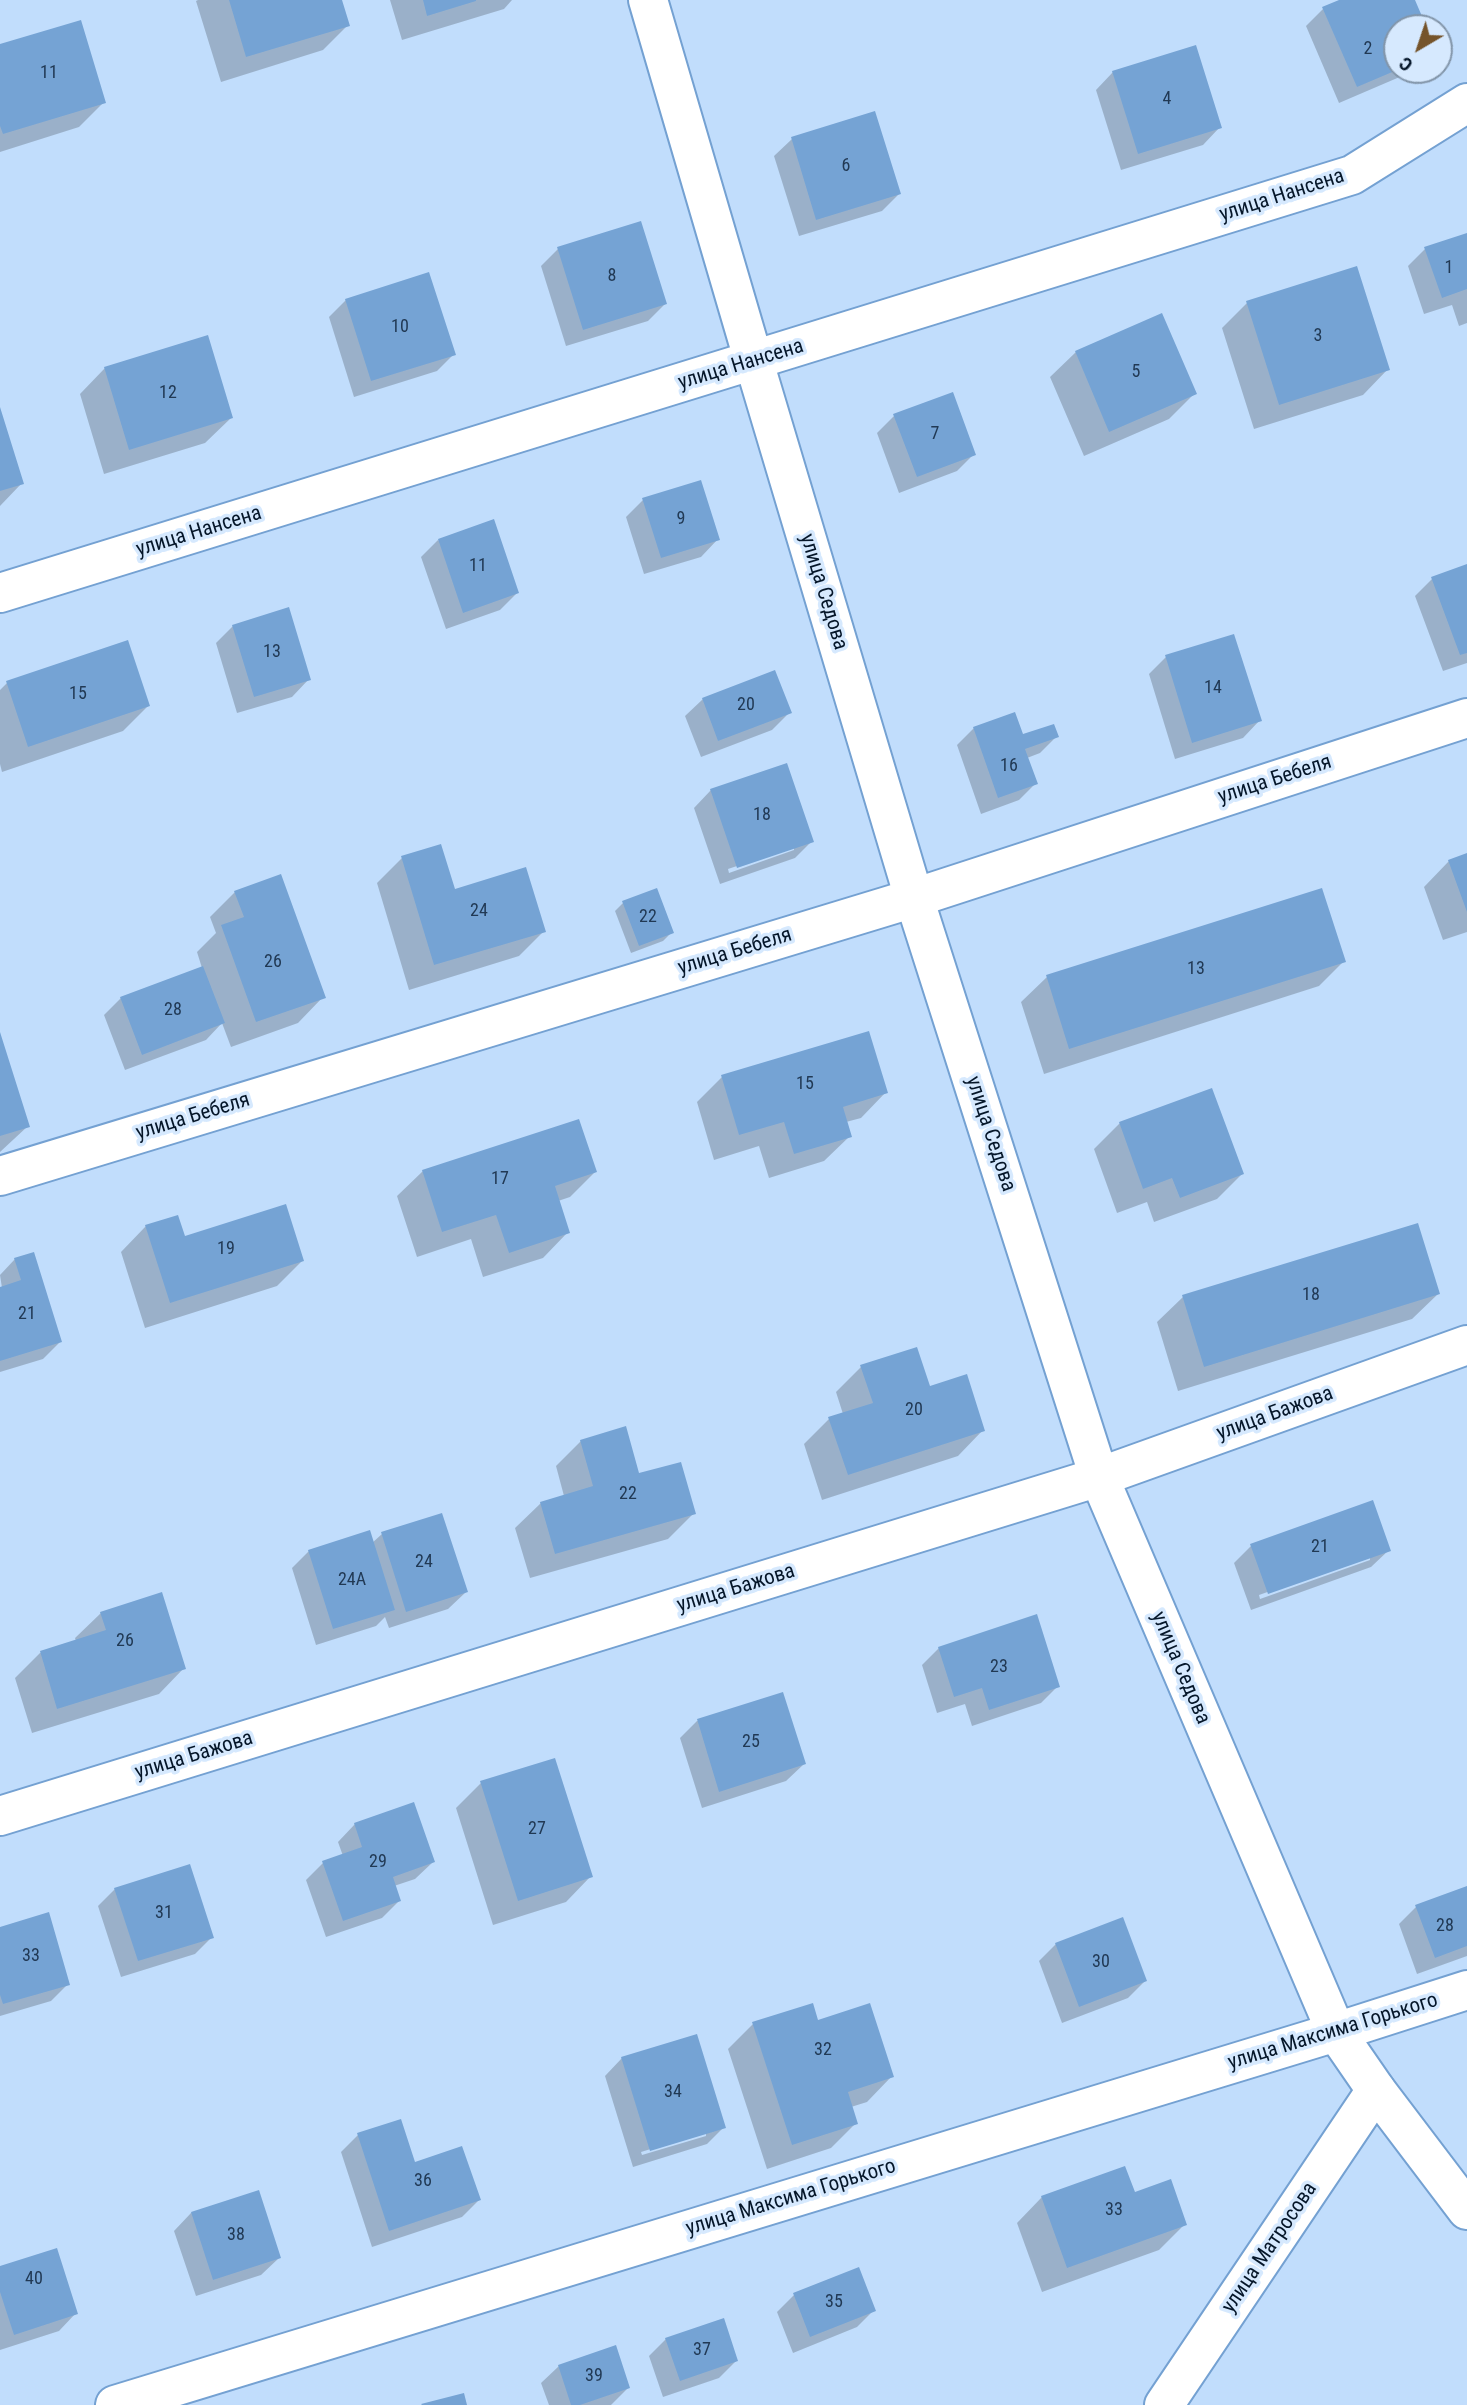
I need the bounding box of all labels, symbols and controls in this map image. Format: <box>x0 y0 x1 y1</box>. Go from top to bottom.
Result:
north arrow <box>1383 14 1453 84</box>
house number: 2 <box>1364 38 1372 60</box>
text: С <box>1394 52 1417 77</box>
house number: 11 <box>40 62 58 84</box>
house number: 4 <box>1163 88 1171 110</box>
house number: 6 <box>842 155 850 177</box>
street label: улица Нансена <box>1216 164 1348 228</box>
house number: 1 <box>1445 257 1453 279</box>
house number: 8 <box>608 265 616 287</box>
house number: 10 <box>391 316 409 338</box>
house number: 3 <box>1314 325 1322 347</box>
street label: улица Нансена <box>675 334 807 396</box>
house number: 5 <box>1132 361 1140 383</box>
house number: 12 <box>159 382 177 404</box>
house number: 7 <box>931 423 939 445</box>
street label: улица Нансена <box>133 501 265 563</box>
house number: 9 <box>677 508 685 530</box>
street label: улица Седова <box>793 531 853 653</box>
house number: 11 <box>469 555 487 577</box>
house number: 13 <box>263 641 281 663</box>
house number: 14 <box>1204 677 1222 699</box>
house number: 15 <box>69 683 87 705</box>
house number: 20 <box>737 694 755 716</box>
street label: улица Бебеля <box>1215 750 1335 810</box>
house number: 16 <box>1000 755 1018 777</box>
house number: 18 <box>753 804 771 826</box>
house number: 24 <box>470 900 488 922</box>
house number: 22 <box>639 906 657 928</box>
street label: улица Бебеля <box>675 923 795 981</box>
house number: 26 <box>264 951 282 973</box>
house number: 13 <box>1187 958 1205 980</box>
house number: 28 <box>164 999 182 1021</box>
house number: 15 <box>796 1073 814 1095</box>
street label: улица Седова <box>960 1073 1020 1195</box>
street label: улица Бебеля <box>133 1088 253 1146</box>
house number: 17 <box>491 1168 509 1190</box>
house number: 19 <box>217 1238 235 1260</box>
house number: 18 <box>1302 1284 1320 1306</box>
house number: 21 <box>18 1303 36 1325</box>
street label: улица Бажова <box>1213 1381 1337 1447</box>
house number: 20 <box>905 1399 923 1421</box>
house number: 22 <box>619 1483 637 1505</box>
house number: 21 <box>1311 1536 1329 1558</box>
house number: 24 <box>415 1551 433 1573</box>
street label: улица Бажова <box>674 1559 798 1619</box>
house number: 24А <box>338 1569 366 1591</box>
street label: улица Седова <box>1145 1608 1215 1728</box>
house number: 26 <box>116 1630 134 1652</box>
house number: 23 <box>990 1656 1008 1678</box>
street label: улица Бажова <box>132 1726 256 1786</box>
house number: 25 <box>742 1731 760 1753</box>
house number: 27 <box>528 1818 546 1840</box>
house number: 29 <box>369 1851 387 1873</box>
house number: 31 <box>155 1902 173 1924</box>
house number: 28 <box>1436 1915 1454 1937</box>
house number: 33 <box>22 1945 40 1967</box>
house number: 30 <box>1092 1951 1110 1973</box>
street label: улица Максима Горького <box>1225 1988 1441 2076</box>
house number: 32 <box>814 2039 832 2061</box>
house number: 34 <box>664 2081 682 2103</box>
street label: улица Максима Горького <box>683 2154 899 2242</box>
house number: 36 <box>414 2170 432 2192</box>
street label: улица Матросова <box>1217 2178 1323 2318</box>
house number: 33 <box>1105 2199 1123 2221</box>
house number: 38 <box>227 2224 245 2246</box>
house number: 40 <box>25 2268 43 2290</box>
house number: 35 <box>825 2291 843 2313</box>
house number: 37 <box>693 2339 711 2361</box>
house number: 39 <box>585 2365 603 2387</box>

